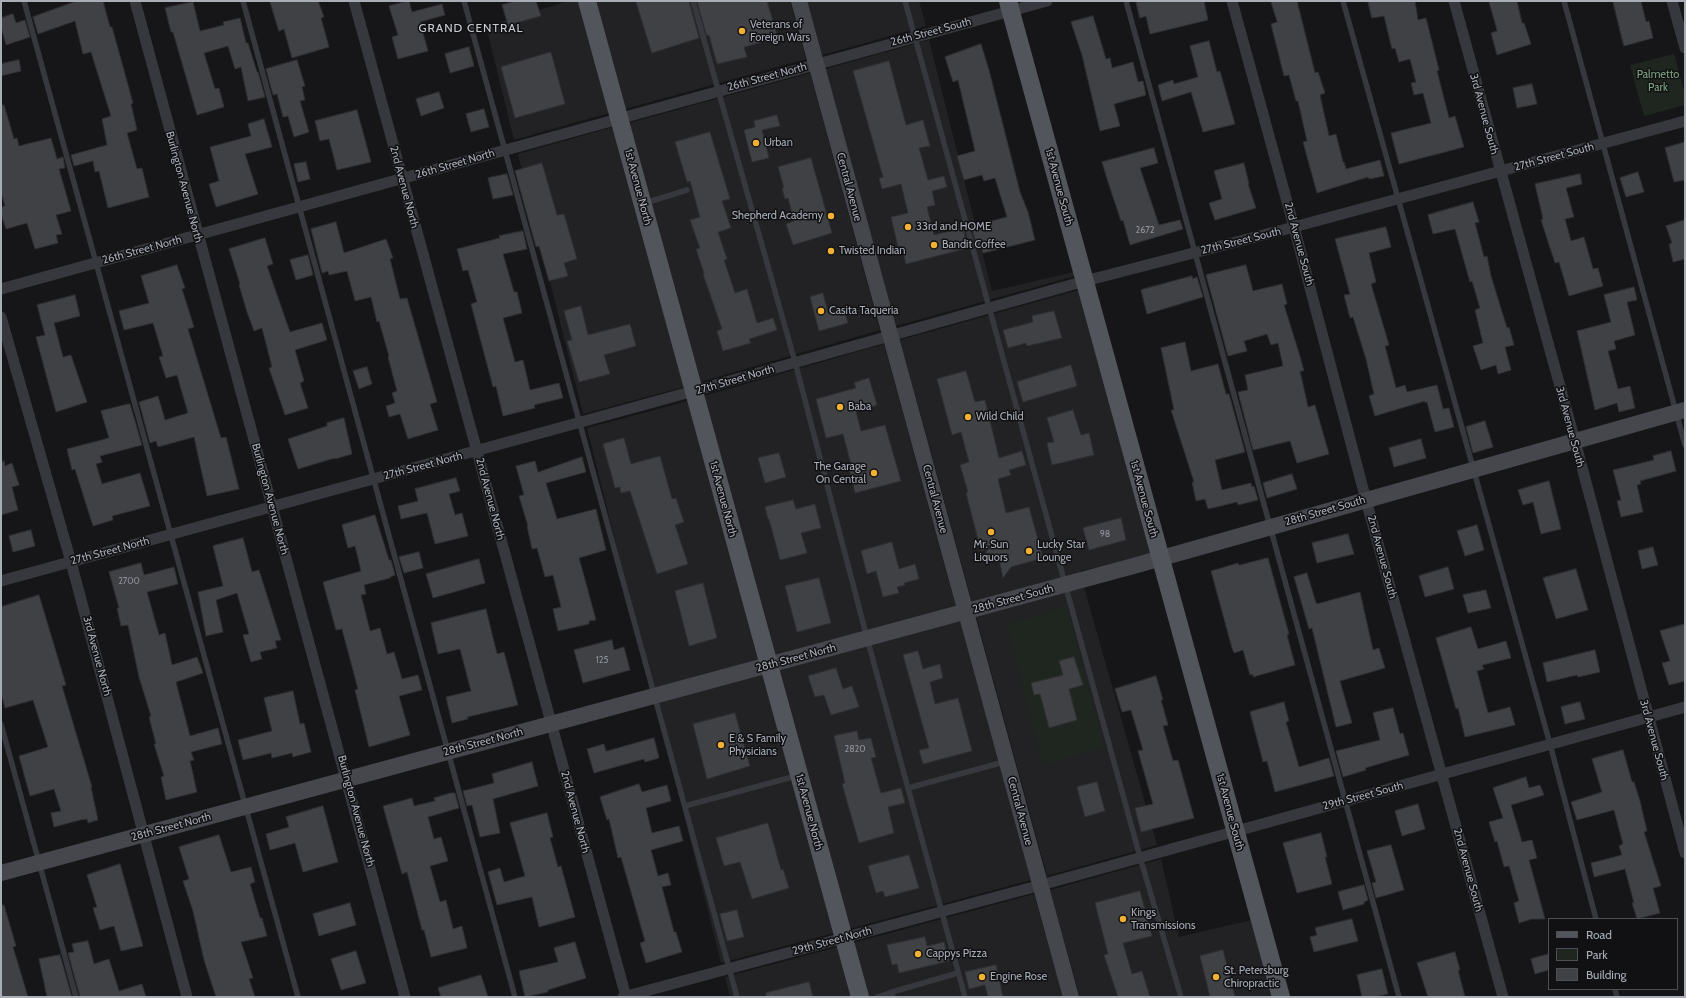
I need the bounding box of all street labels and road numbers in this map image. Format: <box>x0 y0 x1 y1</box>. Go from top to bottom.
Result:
street label: 26th Street South <box>889 15 973 49</box>
street label: 26th Street North <box>726 60 808 94</box>
street label: 3rd Avenue South <box>1467 72 1501 156</box>
street label: Burlington Avenue North <box>163 130 205 244</box>
street label: 27th Street South <box>1513 140 1595 174</box>
street label: 2nd Avenue North <box>387 144 421 230</box>
street label: 26th Street North <box>414 146 496 182</box>
street label: 1st Avenue North <box>621 147 655 227</box>
street label: 1st Avenue South <box>1042 147 1076 227</box>
street label: Central Avenue <box>833 151 865 223</box>
street label: 2nd Avenue South <box>1282 201 1316 287</box>
street label: 27th Street South <box>1200 225 1282 257</box>
street label: 26th Street North <box>101 233 183 267</box>
street label: 27th Street North <box>694 362 776 398</box>
street label: 3rd Avenue South <box>1553 385 1587 469</box>
street label: Burlington Avenue North <box>249 442 291 556</box>
street label: 27th Street North <box>382 449 464 483</box>
street label: 2nd Avenue North <box>473 456 507 542</box>
street label: 1st Avenue North <box>706 459 740 539</box>
street label: 1st Avenue South <box>1127 459 1161 539</box>
street label: Central Avenue <box>919 463 951 535</box>
street label: 28th Street South <box>1283 493 1367 529</box>
street label: 2nd Avenue South <box>1365 514 1399 600</box>
street label: 27th Street North <box>69 534 151 568</box>
street label: 28th Street South <box>971 582 1055 616</box>
street label: 3rd Avenue North <box>80 615 114 697</box>
street label: 28th Street North <box>755 641 837 675</box>
street label: 3rd Avenue South <box>1637 698 1671 782</box>
street label: 28th Street North <box>442 725 524 759</box>
street label: Burlington Avenue North <box>335 754 377 868</box>
street label: 2nd Avenue North <box>558 769 592 855</box>
street label: 1st Avenue North <box>792 772 826 852</box>
street label: 1st Avenue South <box>1213 772 1247 852</box>
street label: Central Avenue <box>1004 775 1036 847</box>
street label: 29th Street South <box>1321 779 1405 813</box>
street label: 28th Street North <box>130 810 212 844</box>
street label: 2nd Avenue South <box>1451 827 1485 913</box>
street label: 29th Street North <box>791 924 873 958</box>

